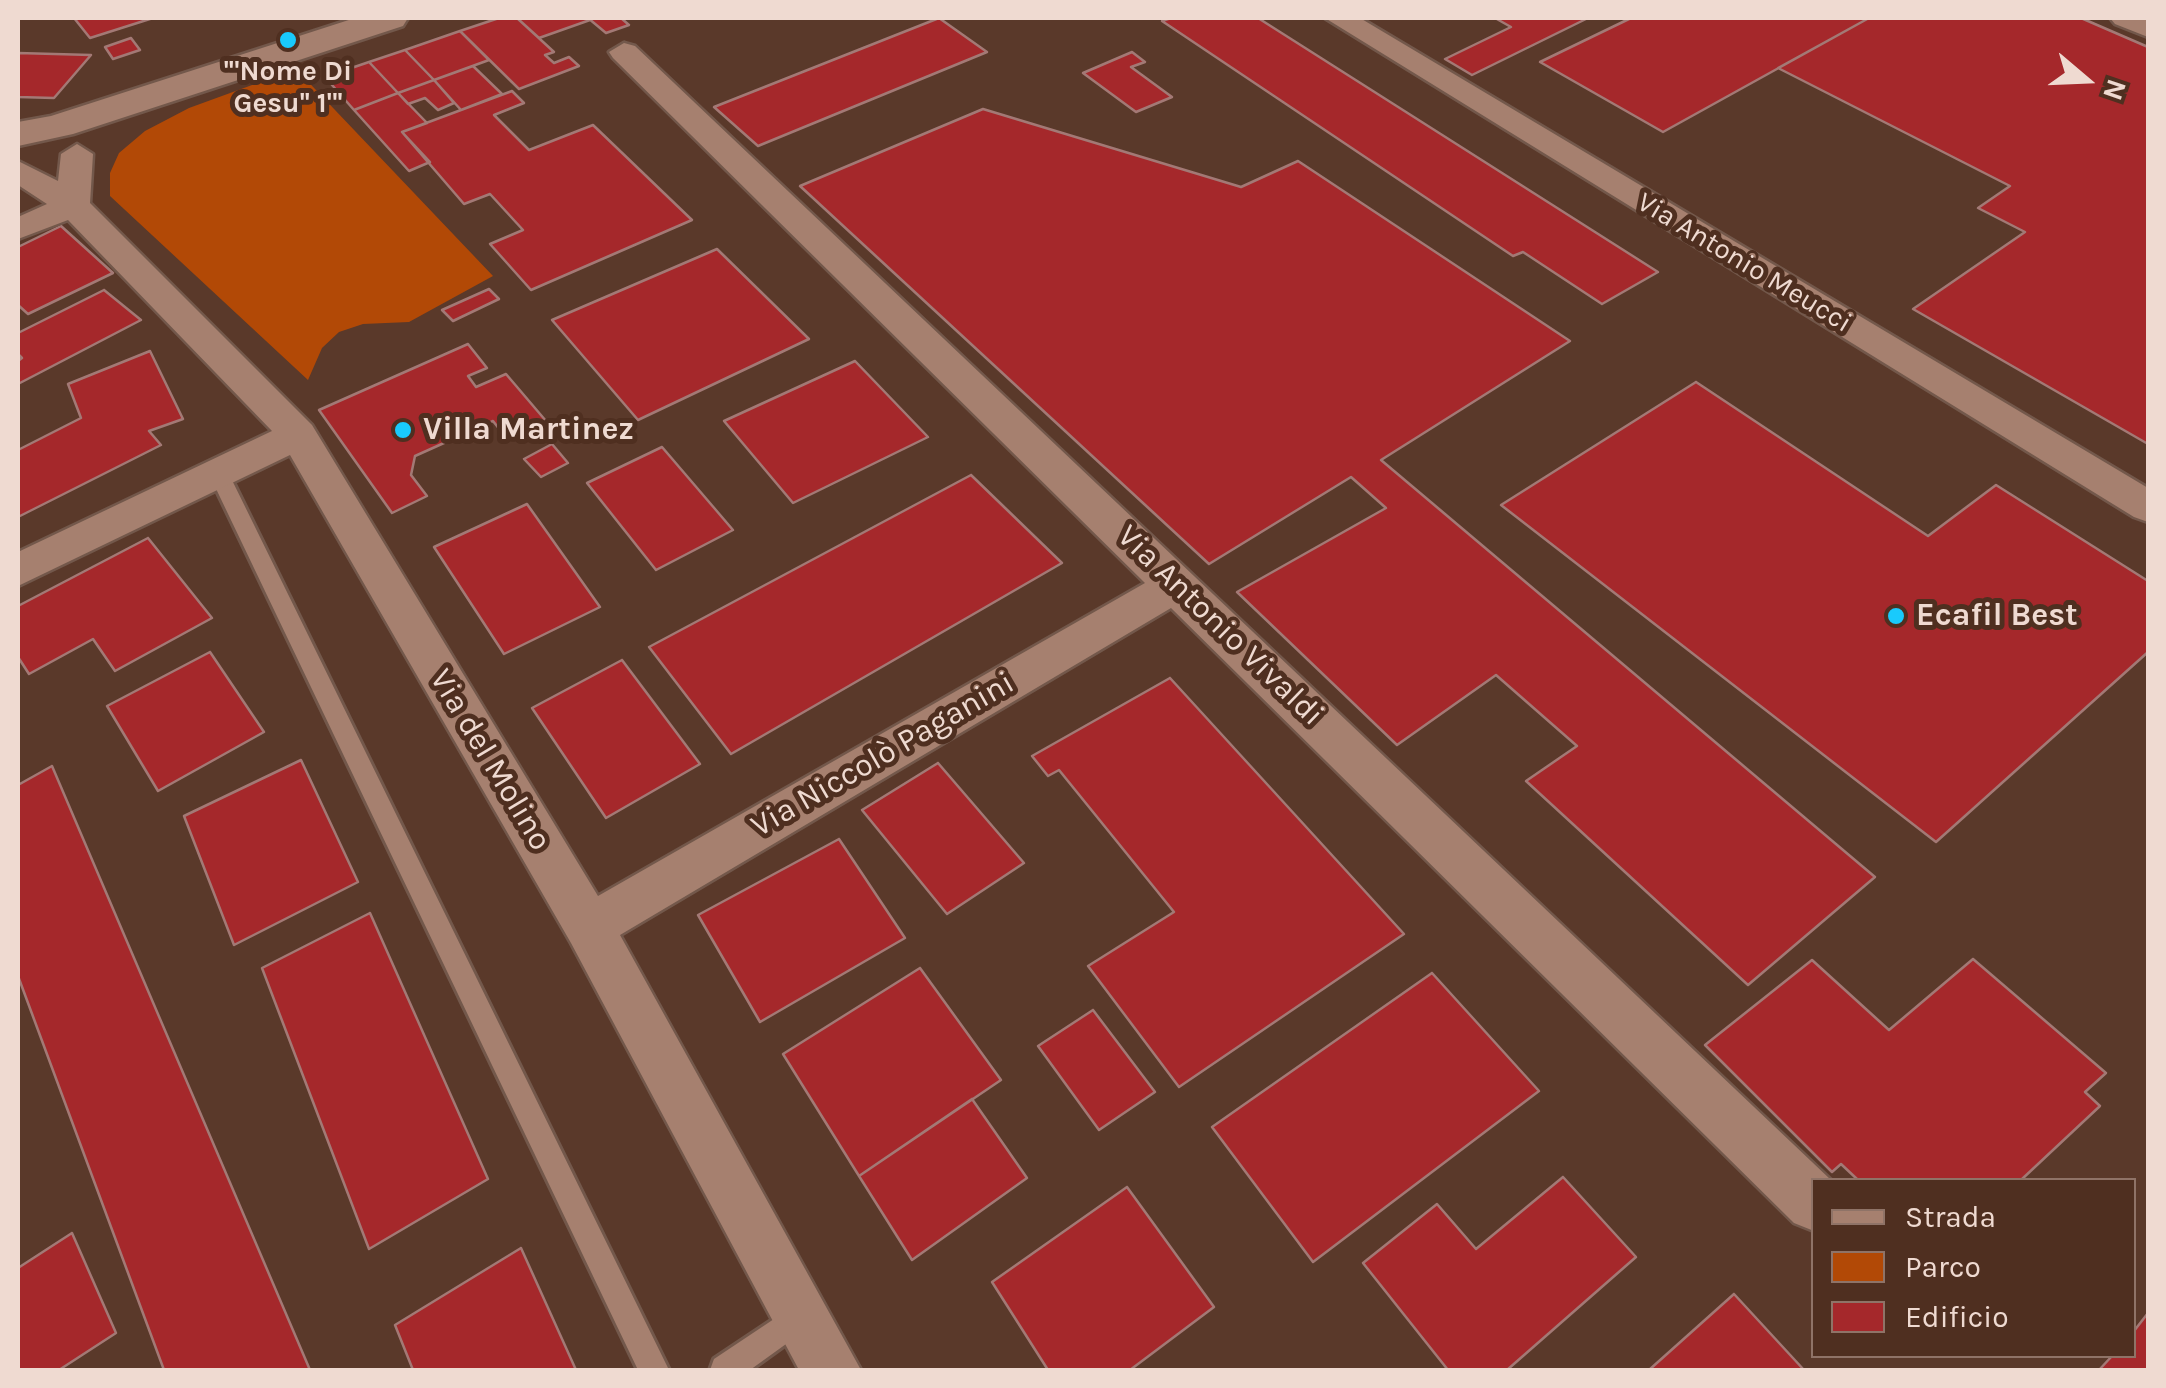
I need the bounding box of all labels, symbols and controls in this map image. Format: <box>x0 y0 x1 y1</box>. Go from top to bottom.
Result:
marker: '"Nome Di Gesu'' 1"' <box>277 29 299 51</box>
north arrow <box>2036 30 2136 130</box>
place label: '"Nome Di Gesu'' 1"' <box>224 55 352 121</box>
text: N <box>2096 75 2134 105</box>
street label: Via Antonio Meucci <box>1631 186 1857 340</box>
place label: Villa Martinez <box>423 411 634 449</box>
marker: Villa Martinez <box>392 419 414 441</box>
street label: Via Antonio Vivaldi <box>1109 518 1331 734</box>
place label: Ecafil Best <box>1916 597 2078 635</box>
marker: Ecafil Best <box>1885 605 1907 627</box>
street label: Via del Molino <box>421 662 559 858</box>
street label: Via Niccolò Paganini <box>745 664 1021 846</box>
legend <box>1811 1178 2136 1358</box>
text: Strada <box>1905 1199 1996 1235</box>
text: Parco <box>1905 1249 1981 1285</box>
text: Edificio <box>1905 1299 2009 1335</box>

